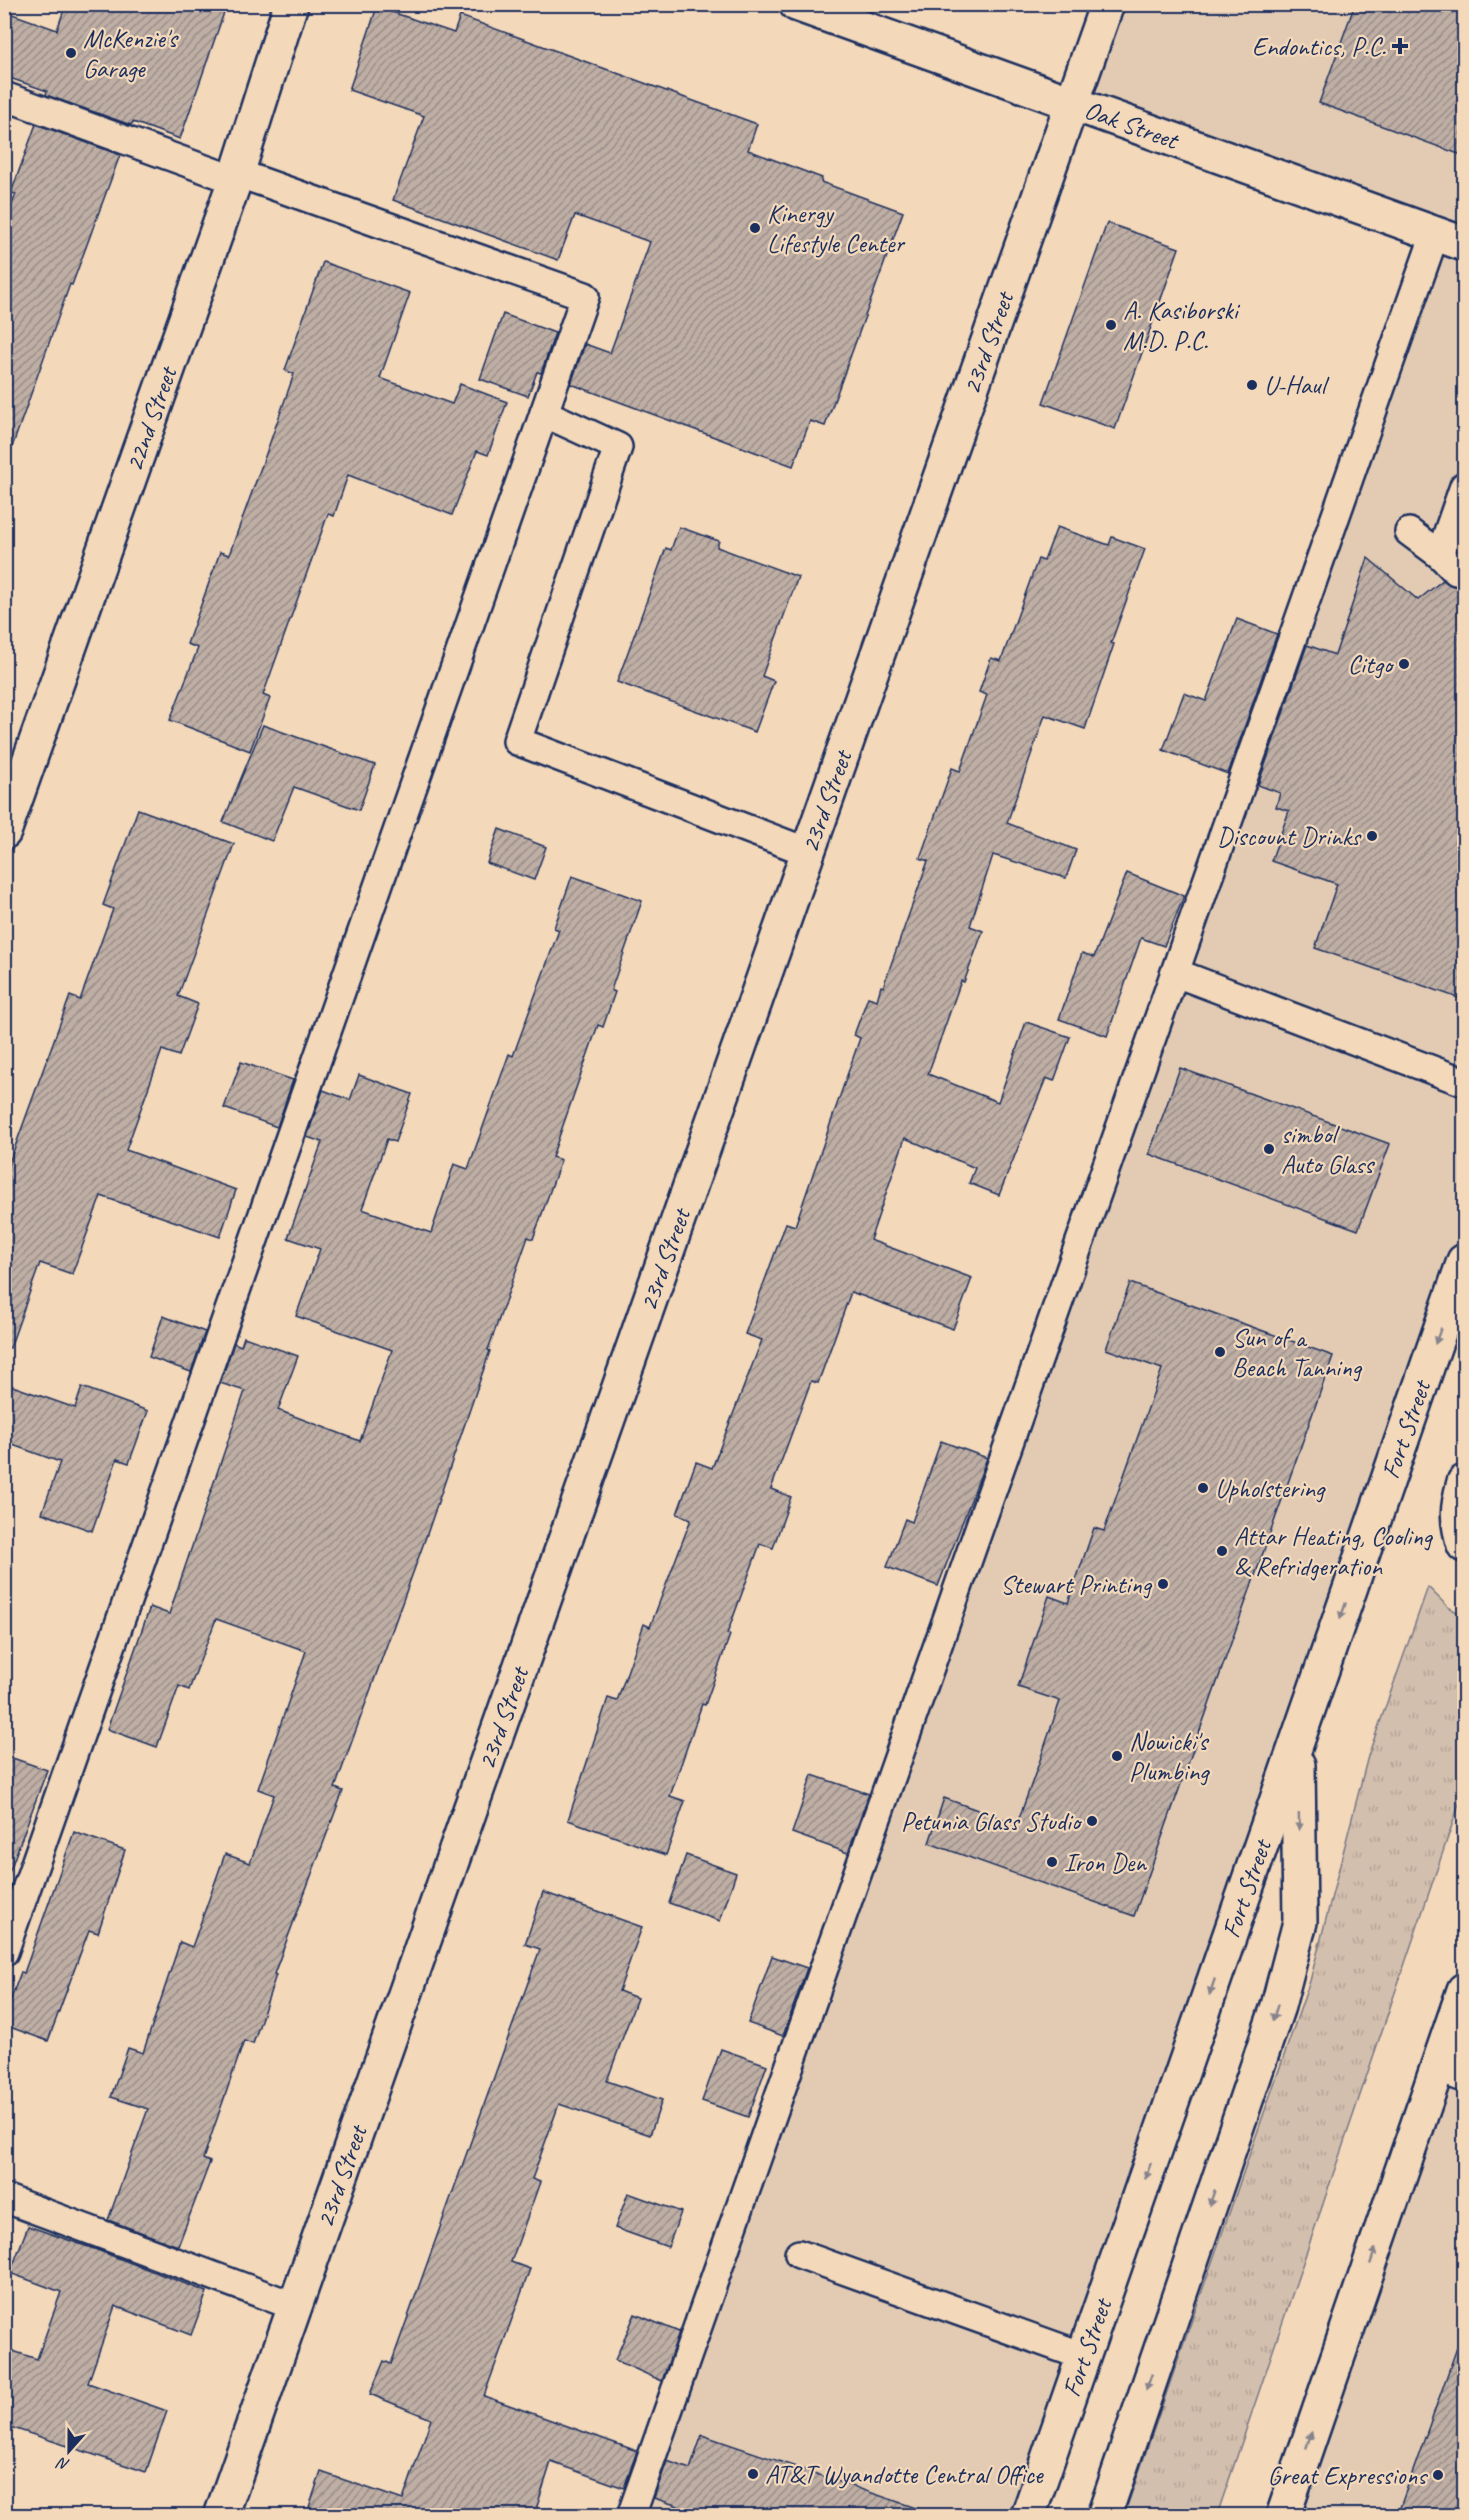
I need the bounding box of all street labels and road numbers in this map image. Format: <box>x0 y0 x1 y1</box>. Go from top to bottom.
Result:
street label: Oak Street <box>1080 93 1184 157</box>
street label: 23rd Street <box>955 286 1022 399</box>
street label: 22nd Street <box>117 361 185 476</box>
street label: 23rd Street <box>793 744 860 857</box>
street label: 23rd Street <box>631 1203 698 1315</box>
street label: Fort Street <box>1374 1375 1439 1483</box>
street label: 23rd Street <box>470 1661 537 1774</box>
street label: Fort Street <box>1214 1834 1279 1942</box>
street label: 23rd Street <box>308 2119 375 2232</box>
street label: Fort Street <box>1055 2293 1120 2401</box>

